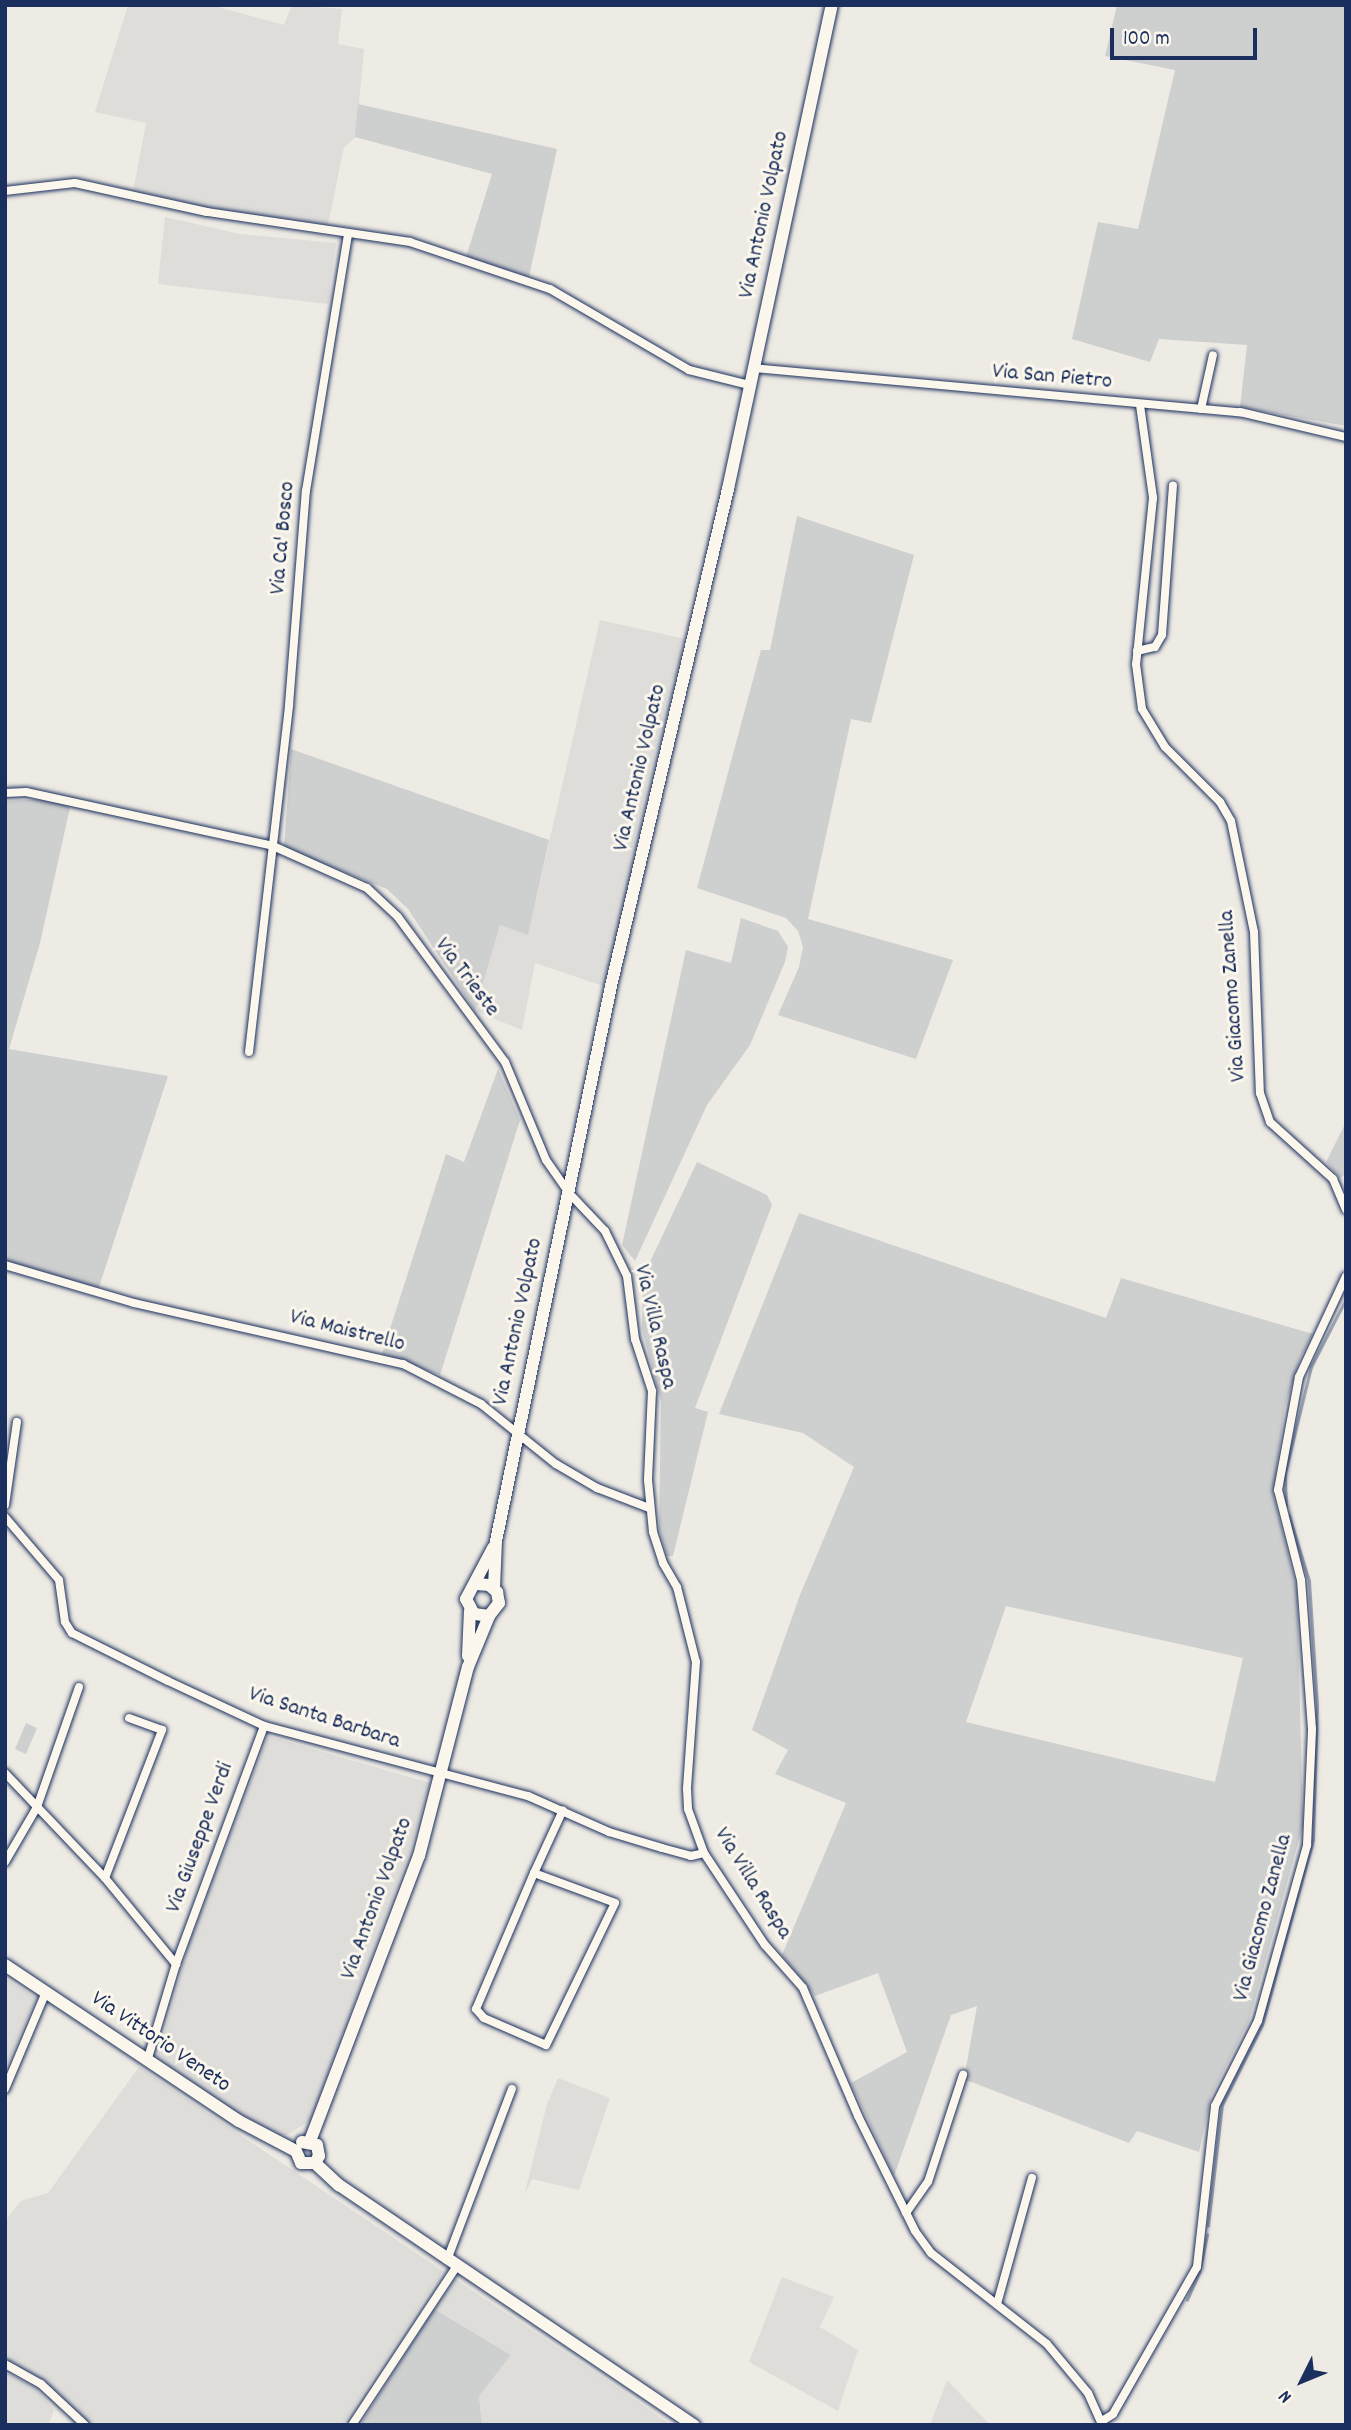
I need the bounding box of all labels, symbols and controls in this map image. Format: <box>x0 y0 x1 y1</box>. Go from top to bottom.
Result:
scale bar <box>1113 14 1260 58</box>
text: 100 m <box>1123 25 1170 55</box>
street label: Via Antonio Volpato <box>734 129 796 301</box>
street label: Via San Pietro <box>991 359 1113 397</box>
street label: Via Ca' Bosco <box>265 480 303 596</box>
street label: Via Antonio Volpato <box>608 682 674 854</box>
street label: Via Giacomo Zanella <box>1214 909 1254 1083</box>
street label: Via Trieste <box>427 933 505 1023</box>
street label: Via Antonio Volpato <box>488 1236 550 1408</box>
street label: Via Villa Raspa <box>626 1262 682 1392</box>
street label: Via Maistrello <box>287 1304 407 1360</box>
street label: Via Santa Barbara <box>245 1682 403 1756</box>
street label: Via Giuseppe Verdi <box>161 1759 241 1917</box>
street label: Via Antonio Volpato <box>336 1814 420 1984</box>
street label: Via Villa Raspa <box>707 1823 797 1945</box>
street label: Via Giacomo Zanella <box>1228 1831 1300 2005</box>
street label: Via Vittorio Veneto <box>85 1986 235 2100</box>
north arrow <box>1267 2346 1337 2416</box>
text: N <box>1273 2383 1299 2408</box>

